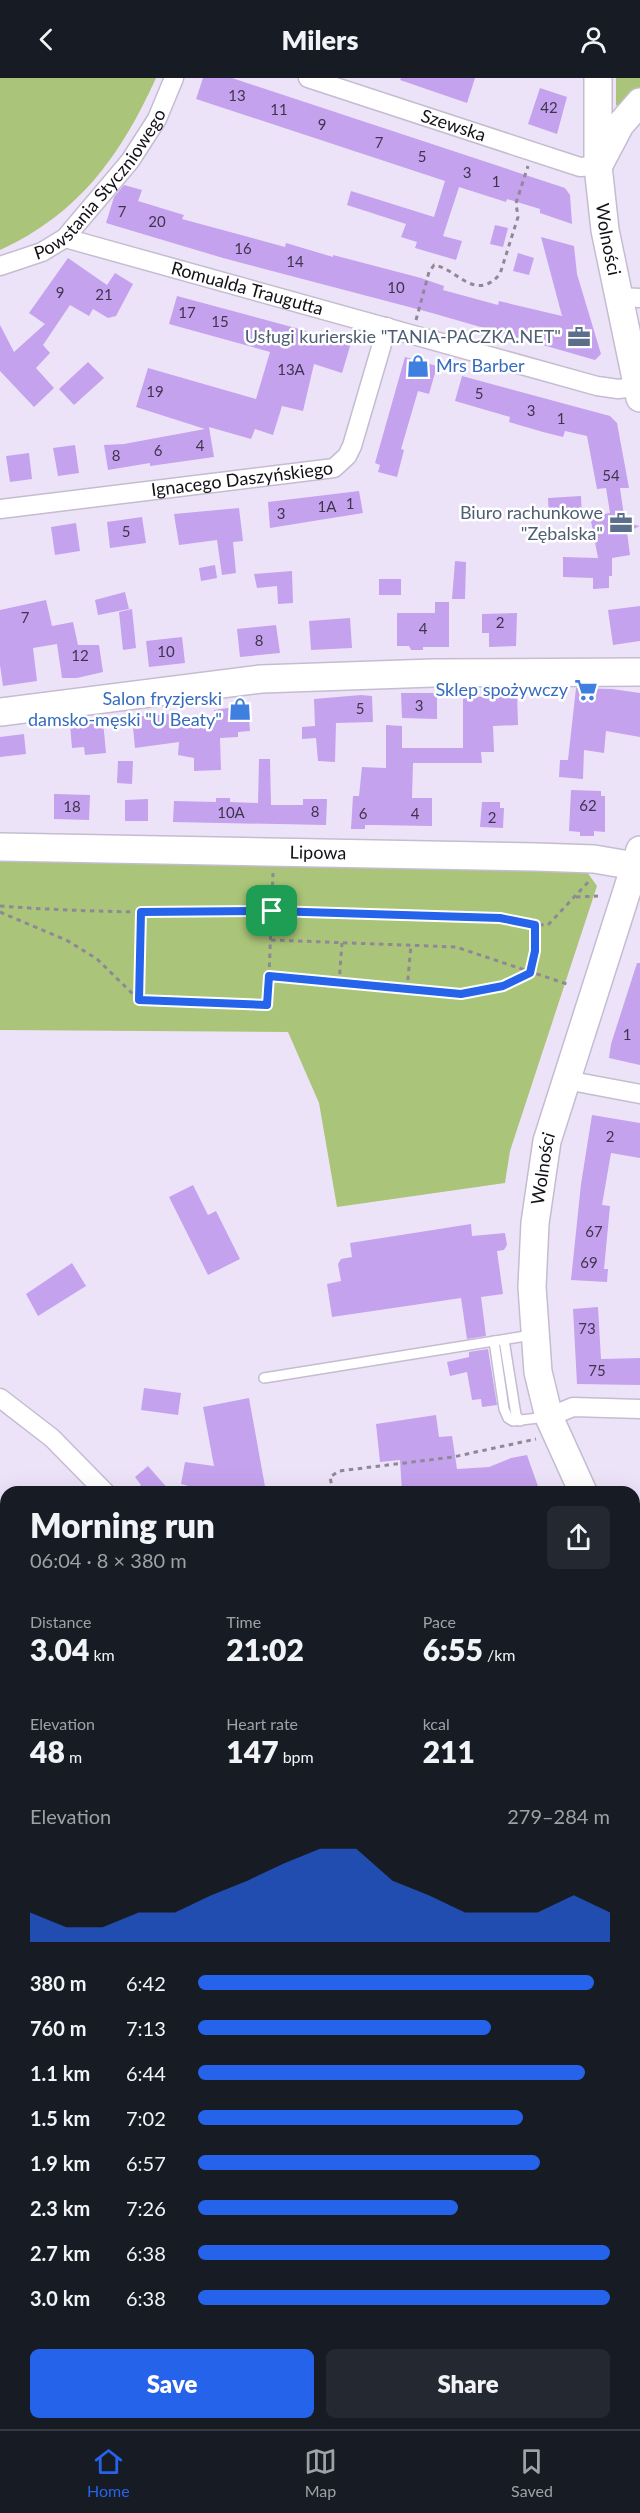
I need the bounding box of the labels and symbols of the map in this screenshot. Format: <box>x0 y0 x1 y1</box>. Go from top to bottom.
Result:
house number: 13 <box>228 86 246 104</box>
house number: 42 <box>540 98 558 116</box>
house number: 11 <box>270 100 288 118</box>
street label: Szewska <box>419 104 489 145</box>
street label: Powstania Styczniowego <box>31 106 170 264</box>
house number: 9 <box>318 115 326 133</box>
house number: 7 <box>375 133 384 151</box>
house number: 5 <box>418 147 426 165</box>
house number: 3 <box>463 163 471 181</box>
house number: 1 <box>492 172 500 190</box>
house number: 7 <box>118 202 127 220</box>
street label: Wolności <box>592 202 626 277</box>
house number: 20 <box>148 212 166 230</box>
house number: 16 <box>234 239 252 257</box>
house number: 14 <box>286 252 304 270</box>
street label: Romualda Traugutta <box>169 256 326 319</box>
house number: 10 <box>387 278 405 296</box>
house number: 9 <box>56 283 64 301</box>
house number: 21 <box>95 285 113 303</box>
house number: 17 <box>178 303 196 321</box>
house number: 15 <box>211 312 229 330</box>
office icon: Usługi kurierskie "TANIA-PACZKA.NET" <box>566 324 592 350</box>
place label: Usługi kurierskie "TANIA-PACZKA.NET" <box>245 325 561 347</box>
shop icon: Mrs Barber <box>405 353 431 379</box>
place label: Mrs Barber <box>436 354 525 376</box>
house number: 13A <box>277 360 306 378</box>
house number: 19 <box>146 382 164 400</box>
house number: 5 <box>475 384 483 402</box>
house number: 3 <box>527 401 535 419</box>
house number: 1 <box>557 409 565 427</box>
house number: 4 <box>196 436 205 454</box>
house number: 6 <box>154 441 163 459</box>
house number: 8 <box>112 446 120 464</box>
street label: Ignacego Daszyńskiego <box>150 456 334 500</box>
house number: 54 <box>602 466 620 484</box>
house number: 1 <box>346 494 354 512</box>
house number: 1A <box>318 497 337 515</box>
place label: Biuro rachunkowe "Zębalska" <box>460 501 603 544</box>
house number: 3 <box>277 504 285 522</box>
office icon: Biuro rachunkowe "Zębalska" <box>608 510 634 536</box>
house number: 5 <box>122 522 130 540</box>
house number: 7 <box>21 608 30 626</box>
house number: 2 <box>496 613 504 631</box>
house number: 4 <box>419 619 428 637</box>
house number: 8 <box>255 631 263 649</box>
house number: 10 <box>157 642 175 660</box>
house number: 12 <box>71 646 89 664</box>
supermarket icon: Sklep spożywczy <box>573 677 599 703</box>
place label: Sklep spożywczy <box>435 678 569 700</box>
place label: Salon fryzjerski damsko-męski "U Beaty" <box>28 687 222 730</box>
shop icon: Salon fryzjerski damsko-męski "U Beaty" <box>227 696 253 722</box>
house number: 3 <box>415 696 423 714</box>
house number: 5 <box>356 699 364 717</box>
house number: 62 <box>579 796 597 814</box>
house number: 18 <box>63 797 81 815</box>
house number: 8 <box>311 802 319 820</box>
house number: 10A <box>217 803 246 821</box>
house number: 6 <box>359 804 368 822</box>
house number: 4 <box>411 804 420 822</box>
house number: 2 <box>488 808 496 826</box>
street label: Lipowa <box>289 840 347 863</box>
pin <box>246 885 297 936</box>
house number: 1 <box>623 1025 631 1043</box>
house number: 2 <box>606 1127 614 1145</box>
street label: Wolności <box>526 1129 559 1206</box>
house number: 67 <box>585 1222 603 1240</box>
house number: 69 <box>580 1253 598 1271</box>
house number: 73 <box>578 1319 596 1337</box>
house number: 75 <box>588 1361 606 1379</box>

